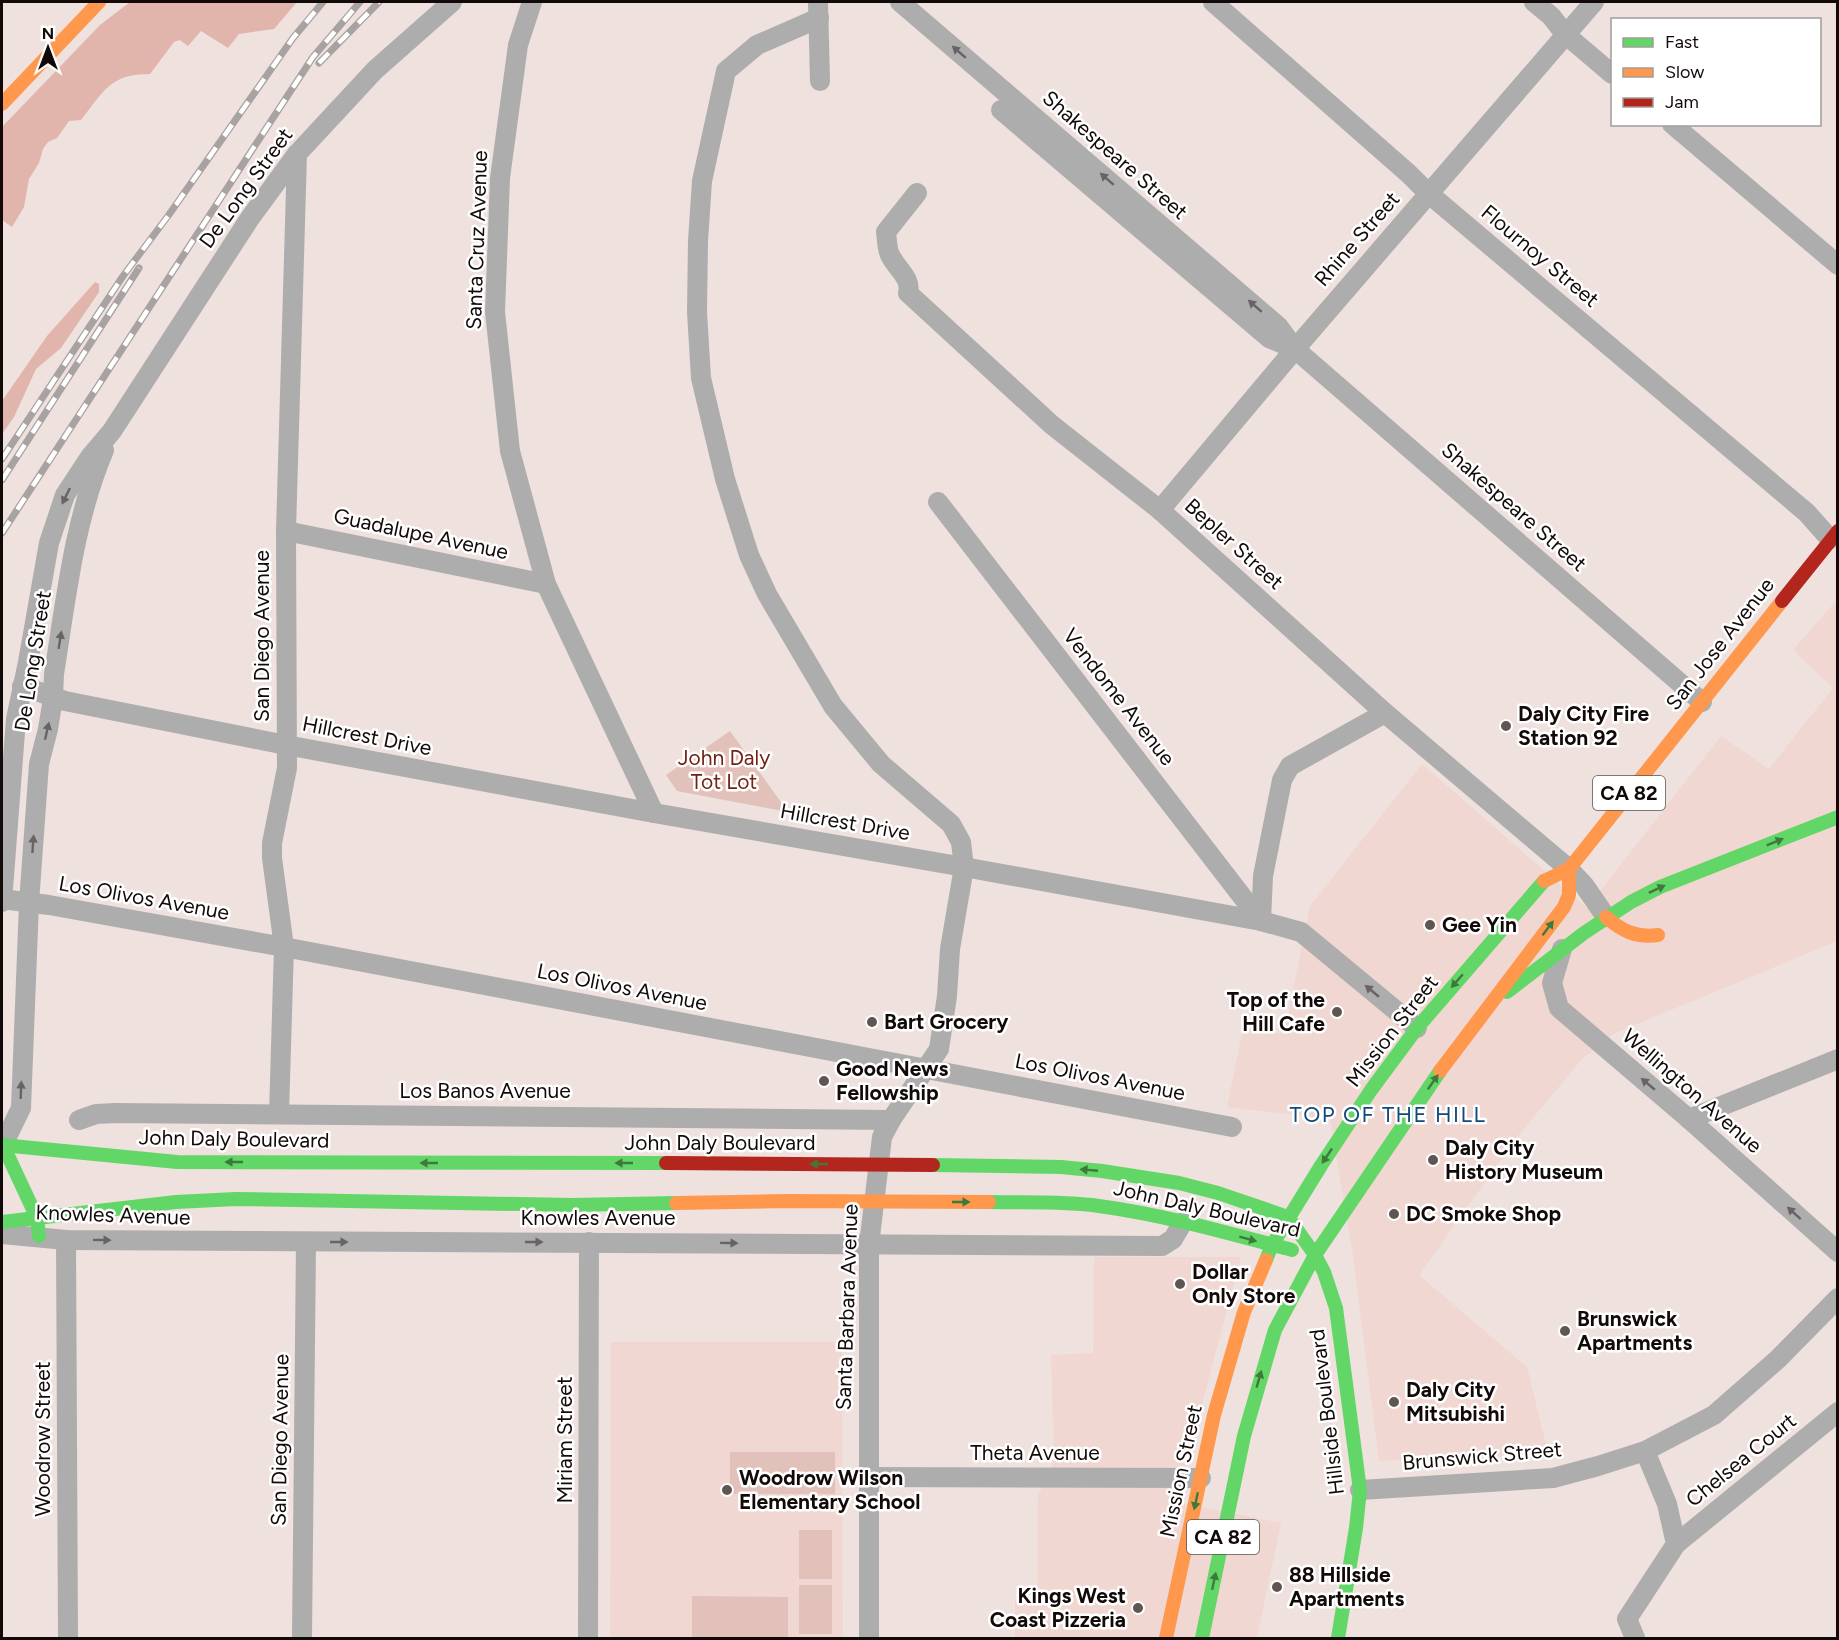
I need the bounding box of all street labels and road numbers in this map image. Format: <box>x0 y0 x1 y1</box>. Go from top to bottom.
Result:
street label: Shakespeare Street <box>1038 85 1193 224</box>
street label: De Long Street <box>194 123 298 253</box>
street label: Santa Cruz Avenue <box>461 150 492 330</box>
street label: Rhine Street <box>1309 186 1404 291</box>
street label: Flournoy Street <box>1476 199 1604 312</box>
street label: Shakespeare Street <box>1437 437 1592 576</box>
street label: Bepler Street <box>1180 493 1289 594</box>
street label: Guadalupe Avenue <box>332 503 511 564</box>
street label: San Diego Avenue <box>249 550 274 722</box>
street label: San Jose Avenue <box>1660 573 1779 715</box>
street label: De Long Street <box>9 589 56 733</box>
street label: Vendome Avenue <box>1058 623 1181 770</box>
street label: Hillcrest Drive <box>300 711 434 760</box>
road number: CA 82 <box>1593 776 1665 810</box>
street label: Hillcrest Drive <box>778 798 912 845</box>
street label: Los Olivos Avenue <box>57 870 231 925</box>
street label: Los Olivos Avenue <box>535 958 709 1015</box>
street label: Mission Street <box>1340 970 1443 1092</box>
street label: Wellington Avenue <box>1617 1023 1767 1158</box>
street label: Los Olivos Avenue <box>1013 1048 1187 1105</box>
street label: Los Banos Avenue <box>399 1078 571 1103</box>
street label: John Daly Boulevard <box>138 1124 330 1153</box>
street label: John Daly Boulevard <box>625 1130 815 1155</box>
street label: John Daly Boulevard <box>1111 1175 1303 1242</box>
street label: Knowles Avenue <box>35 1199 191 1230</box>
street label: Santa Barbara Avenue <box>830 1203 863 1411</box>
street label: Knowles Avenue <box>521 1205 675 1230</box>
street label: Hillside Boulevard <box>1304 1328 1349 1496</box>
street label: San Diego Avenue <box>266 1354 293 1526</box>
street label: Woodrow Street <box>30 1361 55 1517</box>
street label: Miriam Street <box>552 1376 577 1504</box>
street label: Mission Street <box>1154 1402 1207 1540</box>
street label: Chelsea Court <box>1681 1408 1801 1512</box>
street label: Brunswick Street <box>1401 1436 1563 1475</box>
street label: Theta Avenue <box>970 1440 1100 1465</box>
road number: CA 82 <box>1187 1520 1259 1554</box>

